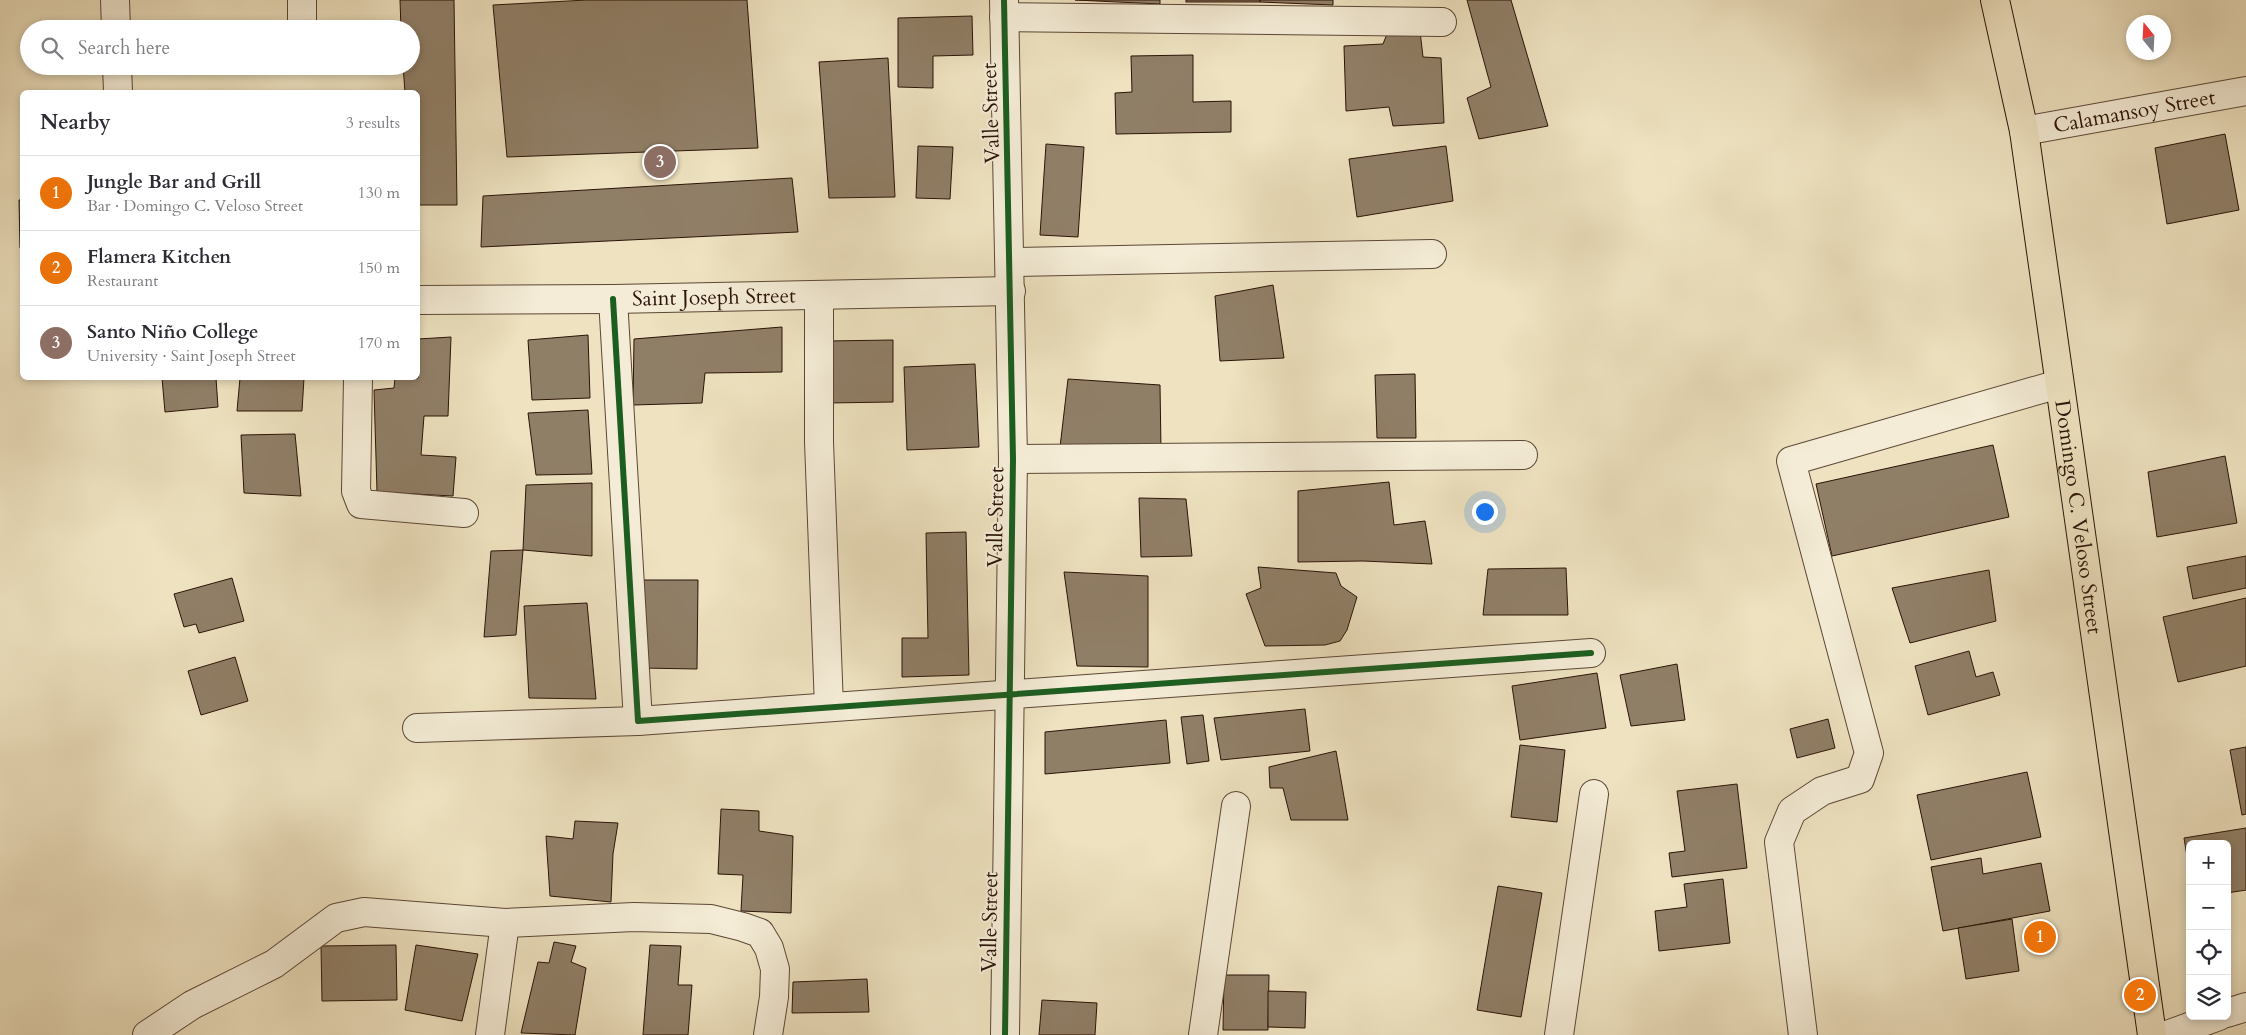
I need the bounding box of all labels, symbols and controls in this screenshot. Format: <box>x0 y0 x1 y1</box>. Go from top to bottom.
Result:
north arrow <box>2126 15 2171 60</box>
search box <box>20 20 420 75</box>
icon: search <box>38 34 66 62</box>
text: Search here <box>78 35 170 61</box>
street label: Valle Street <box>975 62 1007 164</box>
street label: Calamansoy Street <box>2051 82 2218 140</box>
text: Nearby <box>40 108 111 137</box>
text: 3 results <box>346 112 400 134</box>
pin: 3 <box>644 143 676 181</box>
text: Jungle Bar and Grill <box>87 169 261 195</box>
text: 1 <box>52 182 60 204</box>
text: 130 m <box>358 182 400 204</box>
text: Bar · Domingo C. Veloso Street <box>87 195 303 217</box>
text: Flamera Kitchen <box>87 244 231 270</box>
text: 2 <box>52 257 60 279</box>
text: 150 m <box>358 257 400 279</box>
text: Restaurant <box>87 270 158 292</box>
street label: Saint Joseph Street <box>632 281 796 313</box>
text: Santo Niño College <box>87 319 259 345</box>
text: 3 <box>52 332 60 354</box>
text: 170 m <box>358 332 400 354</box>
text: University · Saint Joseph Street <box>87 345 296 367</box>
street label: Domingo C. Veloso Street <box>2048 398 2110 636</box>
street label: Valle Street <box>981 466 1011 568</box>
your location <box>1472 499 1498 525</box>
map controls <box>2186 840 2231 1020</box>
button: + <box>2186 840 2231 885</box>
street label: Valle Street <box>975 871 1005 973</box>
button: − <box>2186 885 2231 930</box>
pin: 1 <box>2024 918 2056 956</box>
button: locate <box>2186 930 2231 975</box>
button: layers <box>2186 975 2231 1020</box>
pin: 2 <box>2124 976 2156 1014</box>

